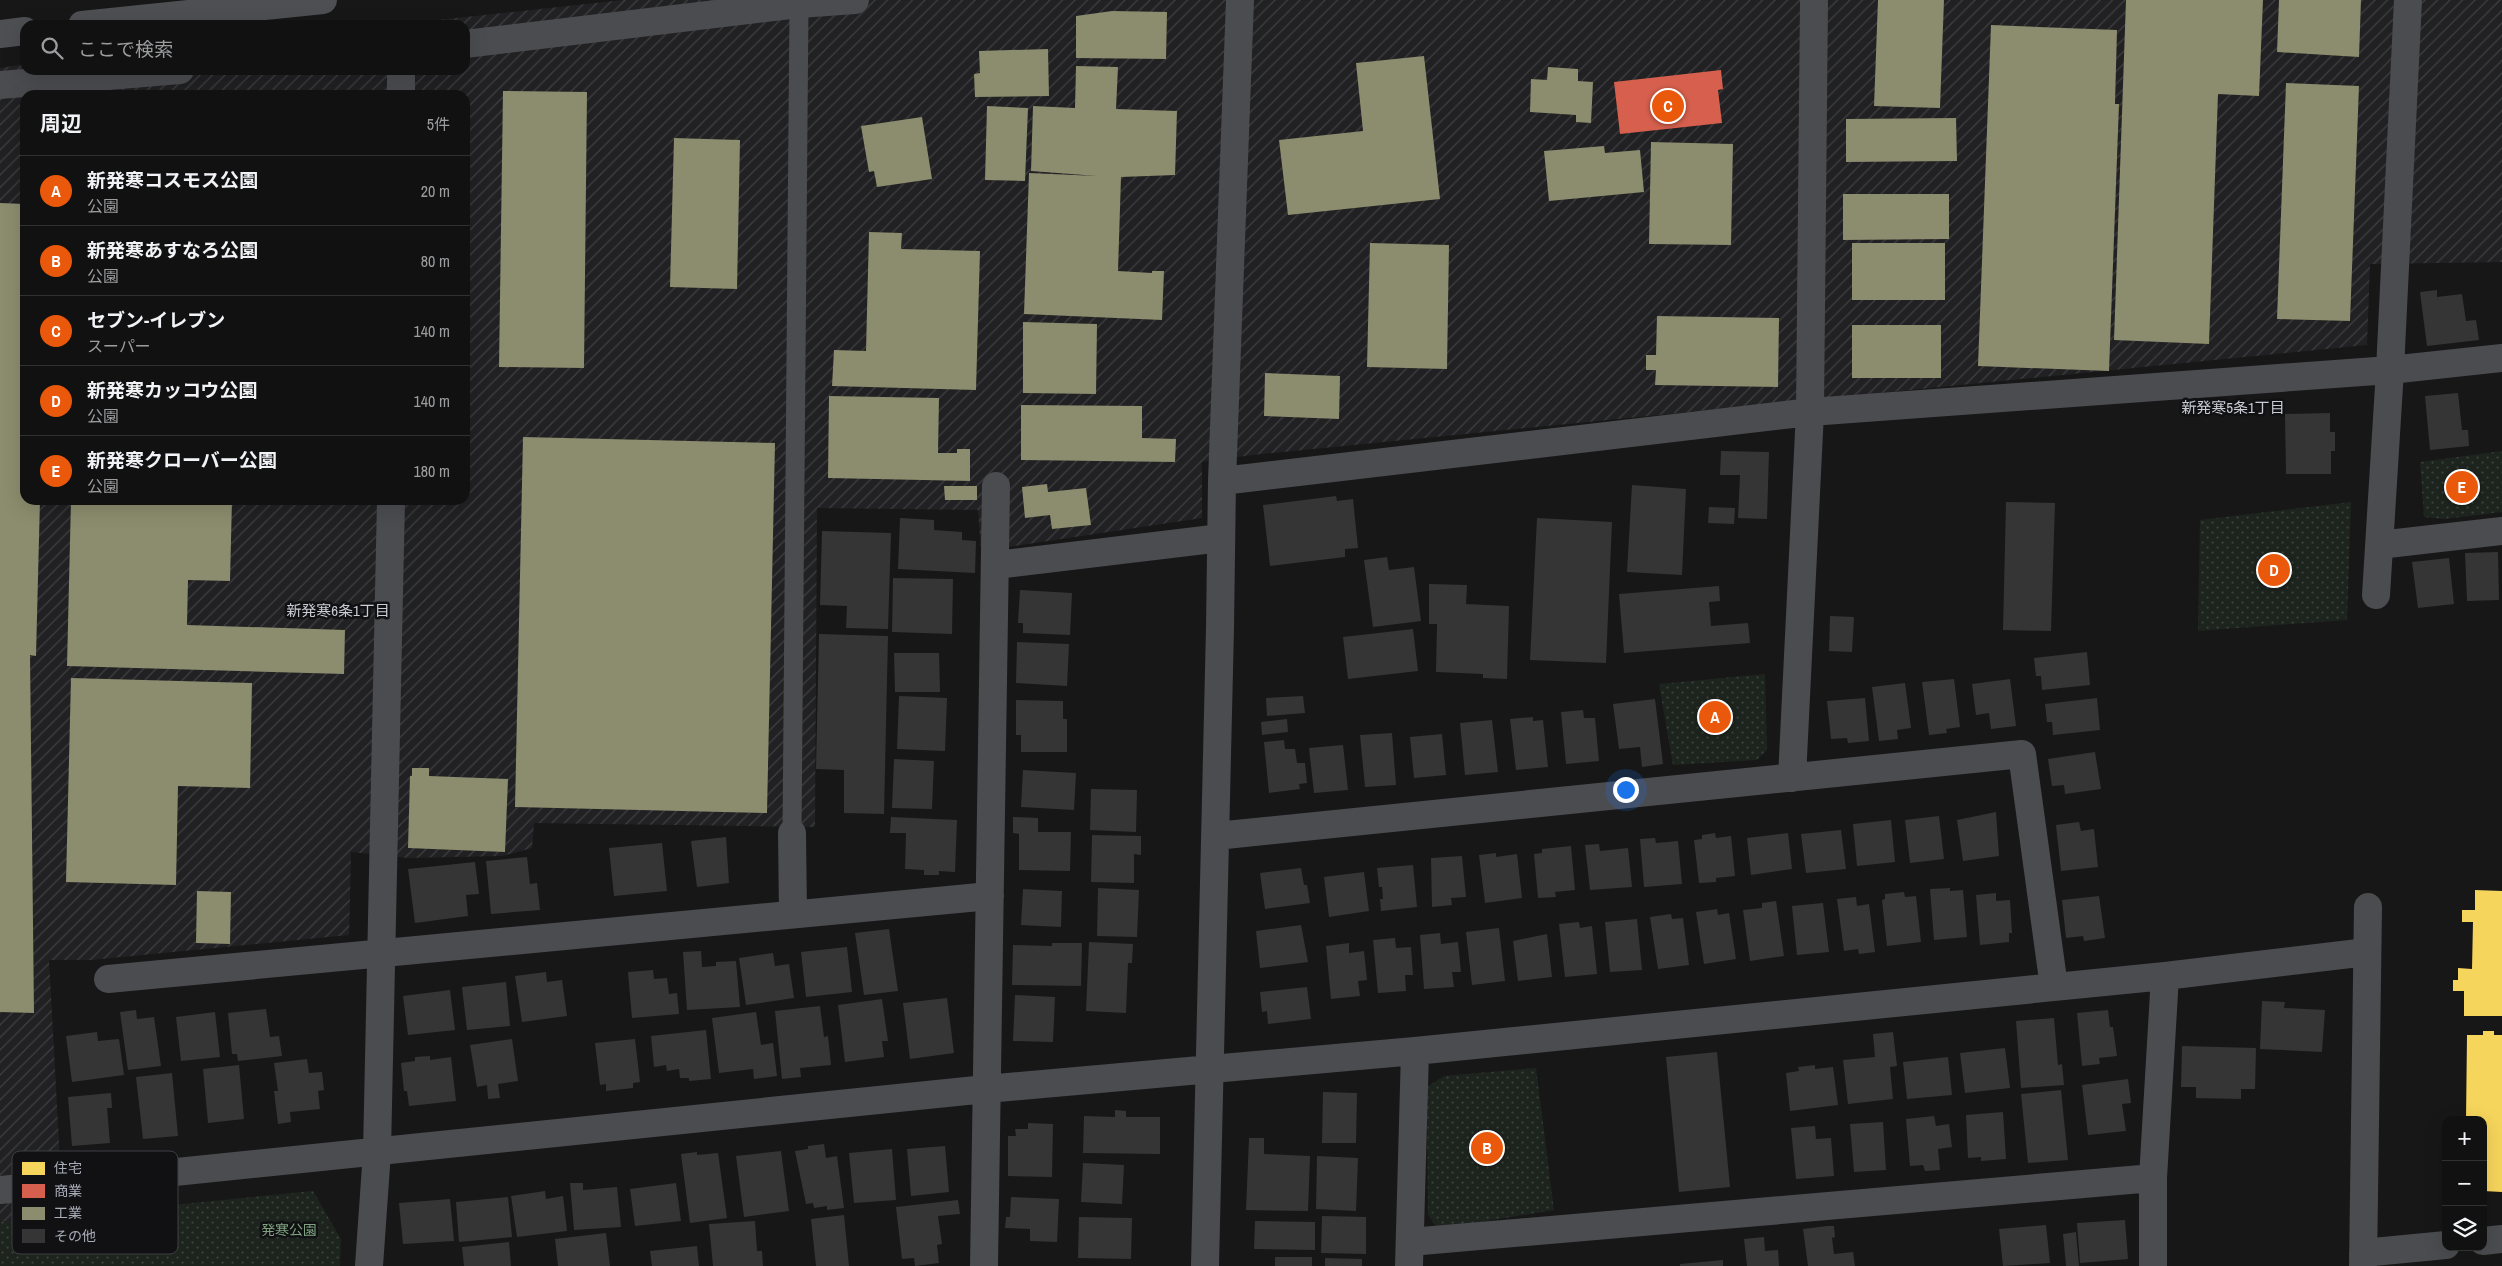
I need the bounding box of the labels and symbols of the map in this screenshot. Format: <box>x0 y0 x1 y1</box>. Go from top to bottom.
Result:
pin: C <box>1652 87 1684 125</box>
district label: 新発寒5条1丁目 <box>2181 397 2285 418</box>
pin: E <box>2446 468 2478 506</box>
pin: D <box>2258 551 2290 589</box>
district label: 新発寒6条1丁目 <box>286 600 390 621</box>
pin: A <box>1699 698 1731 736</box>
your location <box>1613 777 1639 803</box>
pin: B <box>1471 1129 1503 1167</box>
legend <box>12 1151 178 1254</box>
text: 住宅 <box>54 1159 82 1177</box>
text: 商業 <box>54 1182 82 1200</box>
text: 工業 <box>54 1204 82 1222</box>
park label: 発寒公園 <box>261 1221 317 1239</box>
text: その他 <box>54 1227 96 1245</box>

